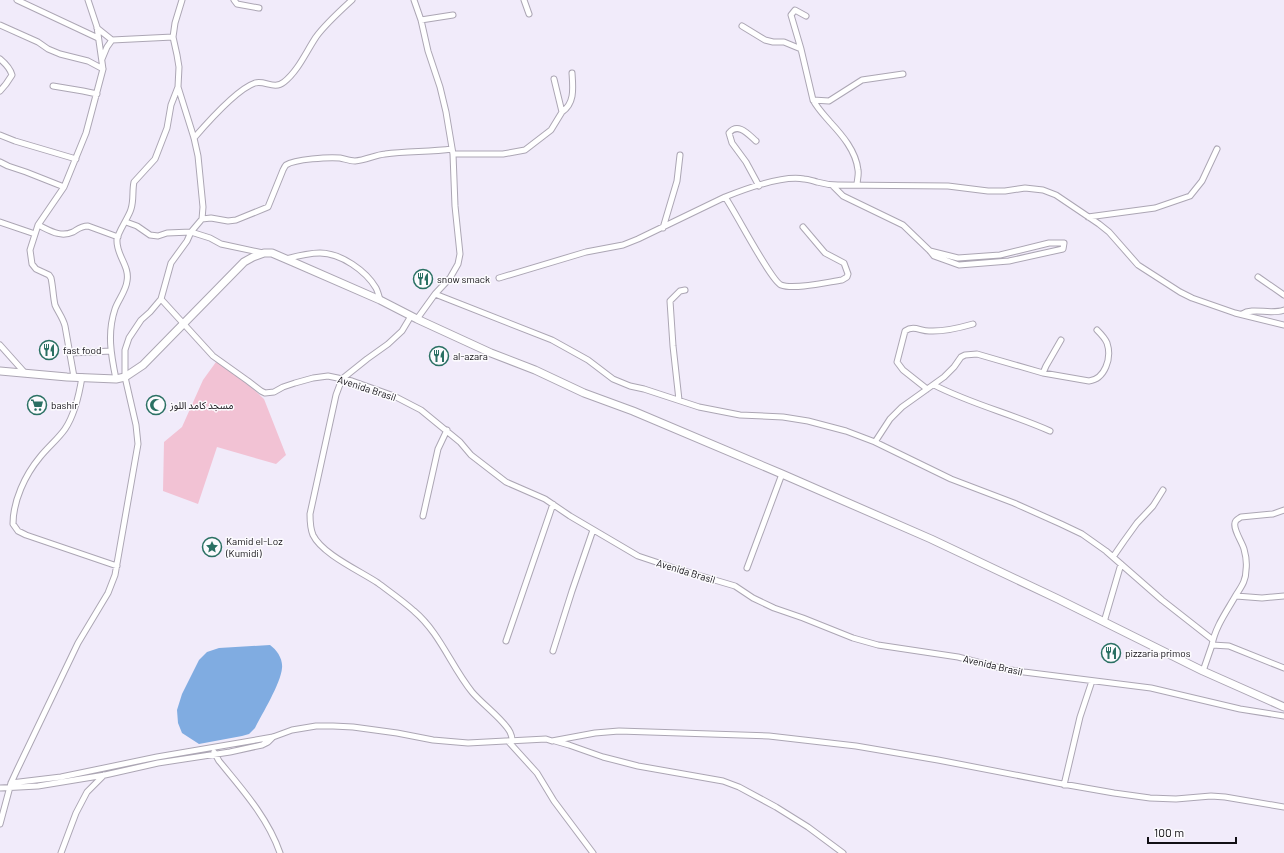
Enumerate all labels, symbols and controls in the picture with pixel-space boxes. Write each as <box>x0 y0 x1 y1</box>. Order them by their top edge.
restaurant icon: snow smack <box>412 268 434 290</box>
place label: snow smack <box>437 273 490 285</box>
restaurant icon: fast food <box>38 339 60 361</box>
place label: fast food <box>63 344 101 356</box>
restaurant icon: al-azara <box>428 345 450 367</box>
place label: al-azara <box>453 350 488 362</box>
street label: Avenida Brasil <box>336 373 398 403</box>
supermarket icon: bashir <box>26 394 48 416</box>
mosque icon: مسجد كامد اللوز <box>145 394 167 416</box>
place label: bashir <box>51 399 78 411</box>
place label: مسجد كامد اللوز <box>169 399 233 412</box>
place label: Kamid el-Loz (Kumidi) <box>225 535 283 559</box>
place icon: Kamid el-Loz (Kumidi) <box>201 536 223 558</box>
street label: Avenida Brasil <box>655 556 717 586</box>
restaurant icon: pizzaria primos <box>1100 642 1122 664</box>
place label: pizzaria primos <box>1125 647 1191 659</box>
street label: Avenida Brasil <box>962 652 1024 678</box>
scale bar <box>1148 819 1236 845</box>
text: 100 m <box>1154 825 1184 839</box>

